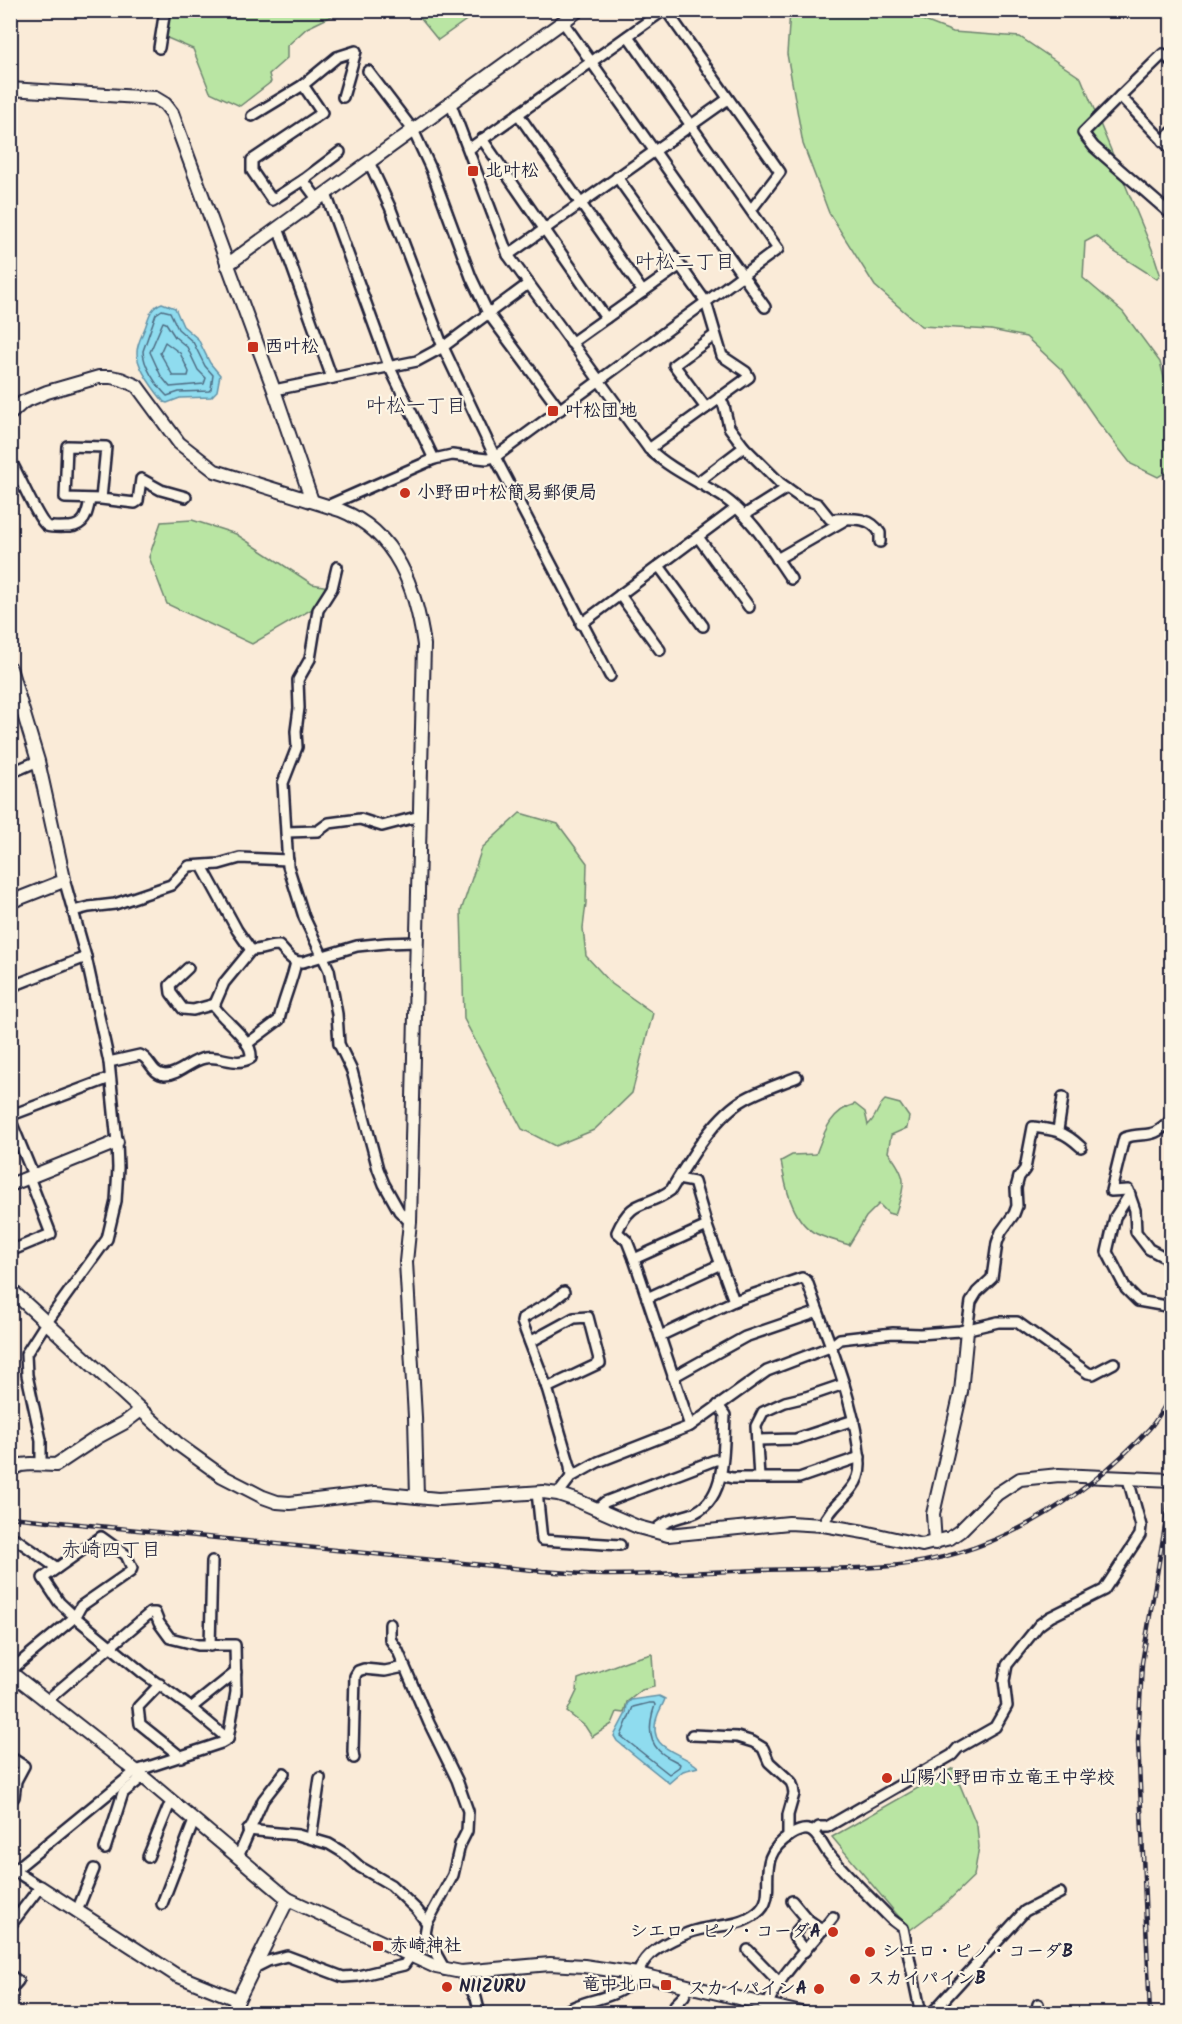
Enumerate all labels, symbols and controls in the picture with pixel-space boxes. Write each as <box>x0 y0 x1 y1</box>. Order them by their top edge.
place label: 北叶松 <box>485 157 539 186</box>
marker: 北叶松 <box>466 164 480 178</box>
district label: 叶松二丁目 <box>635 247 735 279</box>
place label: 西叶松 <box>265 333 319 362</box>
marker: 西叶松 <box>246 340 260 354</box>
district label: 叶松一丁目 <box>366 391 466 423</box>
place label: 叶松団地 <box>565 397 637 426</box>
marker: 叶松団地 <box>546 404 560 418</box>
place label: 小野田叶松簡易郵便局 <box>417 479 597 508</box>
marker: 小野田叶松簡易郵便局 <box>398 486 412 500</box>
district label: 赤崎四丁目 <box>61 1535 161 1567</box>
place label: 山陽小野田市立竜王中学校 <box>899 1764 1115 1793</box>
marker: 山陽小野田市立竜王中学校 <box>880 1771 894 1785</box>
place label: シエロ・ピノ・コーダA <box>630 1918 821 1947</box>
marker: シエロ・ピノ・コーダA <box>826 1925 840 1939</box>
place label: 赤崎神社 <box>390 1932 462 1961</box>
place label: シエロ・ピノ・コーダB <box>882 1938 1073 1967</box>
marker: 赤崎神社 <box>371 1939 385 1953</box>
marker: シエロ・ピノ・コーダB <box>863 1945 877 1959</box>
place label: スカイパインB <box>867 1965 986 1994</box>
place label: 竜中北口 <box>582 1971 654 2000</box>
marker: スカイパインB <box>848 1972 862 1986</box>
place label: NIIZURU <box>459 1973 526 2002</box>
place label: スカイパインA <box>688 1975 807 2004</box>
marker: 竜中北口 <box>659 1978 673 1992</box>
marker: NIIZURU <box>440 1980 454 1994</box>
marker: スカイパインA <box>812 1982 826 1996</box>

